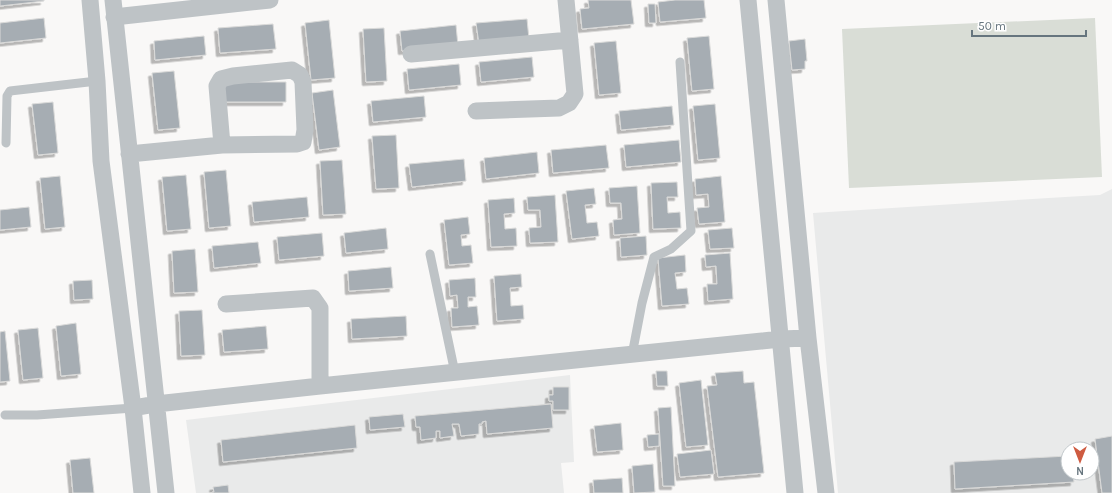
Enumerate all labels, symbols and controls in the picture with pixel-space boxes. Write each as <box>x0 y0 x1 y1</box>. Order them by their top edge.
scale bar <box>972 12 1086 38</box>
text: 50 m <box>978 19 1006 33</box>
north arrow <box>1060 441 1100 481</box>
text: N <box>1076 464 1084 477</box>

